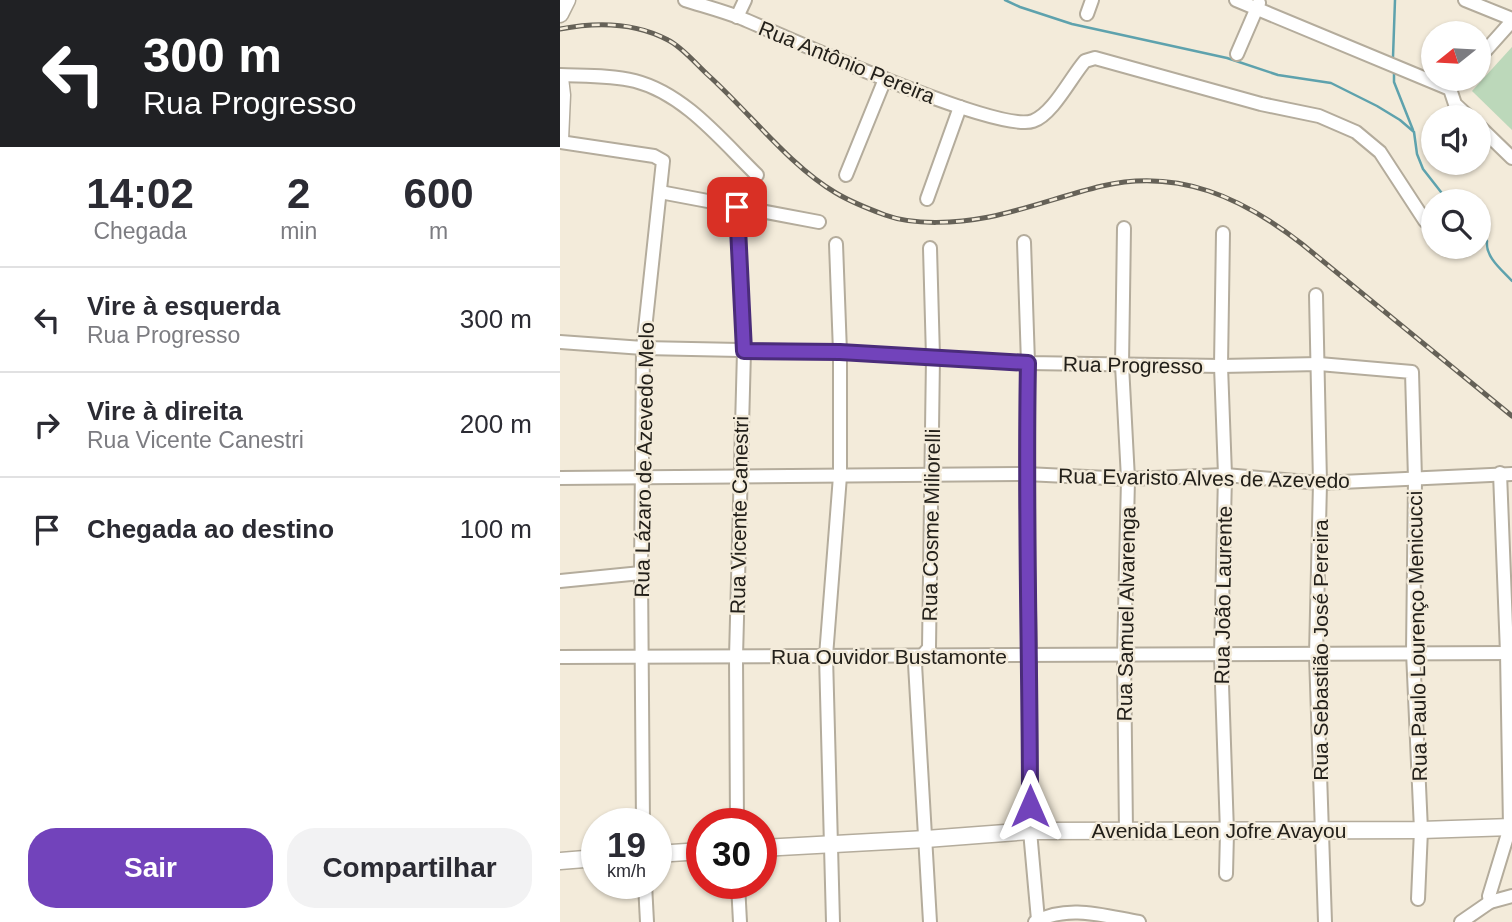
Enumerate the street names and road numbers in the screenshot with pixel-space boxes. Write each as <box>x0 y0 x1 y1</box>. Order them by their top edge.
street label: Rua Antônio Pereira <box>756 16 939 108</box>
street label: Rua Lázaro de Azevedo Melo <box>630 322 658 598</box>
street label: Rua Progresso <box>1063 352 1203 378</box>
street label: Rua Vicente Canestri <box>726 416 752 614</box>
street label: Rua Cosme Miliorelli <box>918 429 944 621</box>
street label: Rua Evaristo Alves de Azevedo <box>1058 464 1350 492</box>
street label: Rua Paulo Lourenço Menicucci <box>1403 490 1431 782</box>
street label: Rua João Laurente <box>1210 505 1236 685</box>
street label: Rua Samuel Alvarenga <box>1113 506 1139 722</box>
street label: Rua Sebastião José Pereira <box>1309 519 1332 781</box>
street label: Rua Ouvidor Bustamonte <box>771 645 1007 668</box>
street label: Avenida Leon Jofre Avayou <box>1092 819 1346 842</box>

